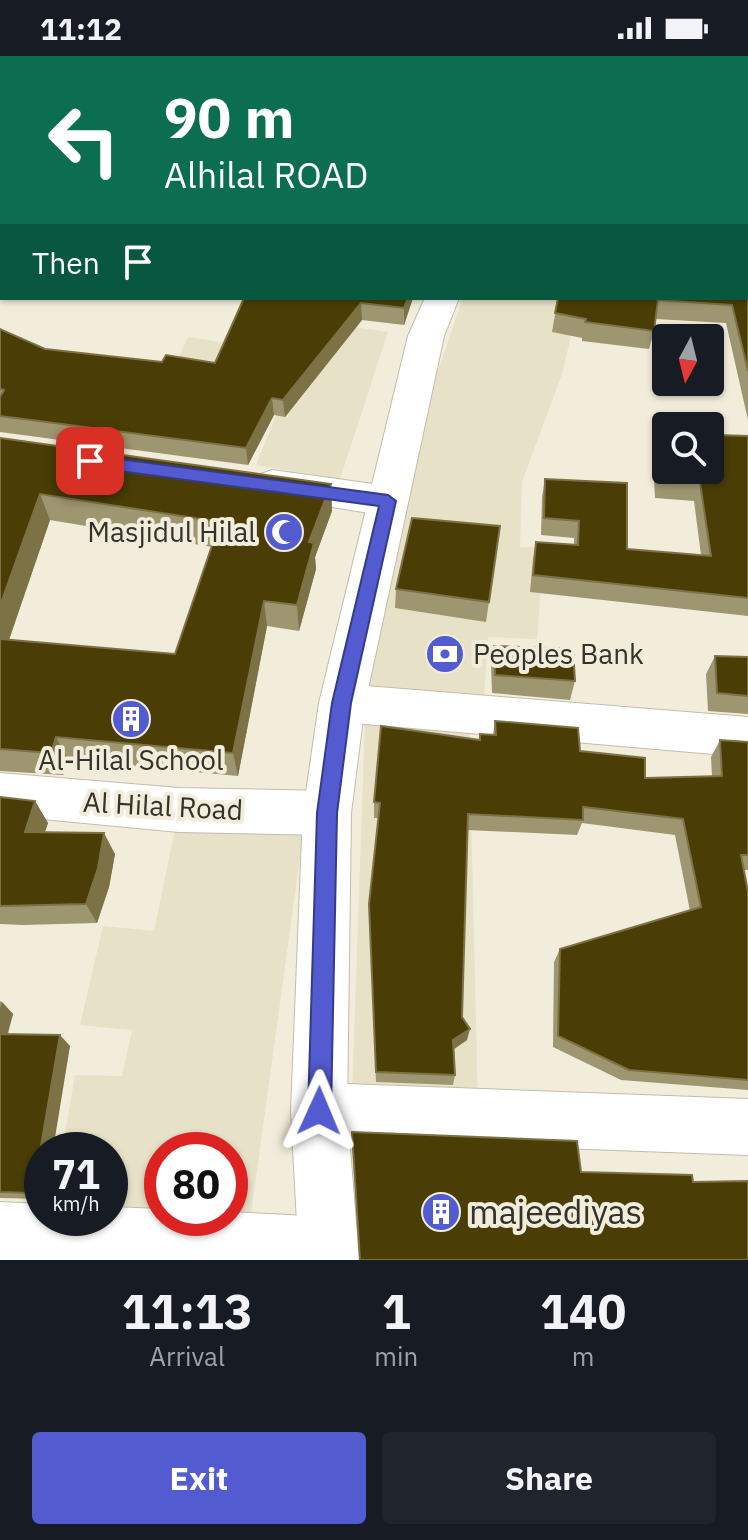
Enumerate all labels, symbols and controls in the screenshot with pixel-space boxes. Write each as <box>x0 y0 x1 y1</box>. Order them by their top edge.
text: 11:12 <box>40 9 122 48</box>
text: 90 m <box>164 81 294 153</box>
icon: left <box>32 88 136 192</box>
text: Alhilal ROAD <box>164 151 368 198</box>
icon: arrive <box>116 240 160 284</box>
text: Then <box>32 243 100 282</box>
north arrow <box>652 324 724 396</box>
map controls <box>652 324 724 484</box>
button: search <box>652 412 724 484</box>
pin <box>56 427 124 495</box>
icon: arrive <box>68 439 112 483</box>
mosque icon: Masjidul Hilal <box>263 511 305 553</box>
place label: Masjidul Hilal <box>87 513 256 550</box>
bank icon: Peoples Bank <box>424 633 466 675</box>
place label: Peoples Bank <box>473 635 644 672</box>
building icon: Al-Hilal School <box>110 698 152 740</box>
place label: Al-Hilal School <box>38 741 224 778</box>
street label: Al Hilal Road <box>82 783 244 828</box>
position arrow <box>277 1069 361 1153</box>
speed limit sign: 80 <box>144 1132 248 1236</box>
text: 71 <box>52 1148 100 1200</box>
place label: majeediyas <box>469 1189 642 1233</box>
text: km/h <box>52 1190 100 1217</box>
building icon: majeediyas <box>420 1191 462 1233</box>
text: 11:13 <box>122 1280 253 1342</box>
text: 1 <box>382 1280 411 1342</box>
text: 140 <box>540 1280 626 1342</box>
text: Arrival <box>149 1339 225 1373</box>
text: min <box>374 1339 418 1373</box>
text: m <box>572 1339 594 1373</box>
button: Exit <box>32 1432 366 1524</box>
button: Share <box>382 1432 716 1524</box>

